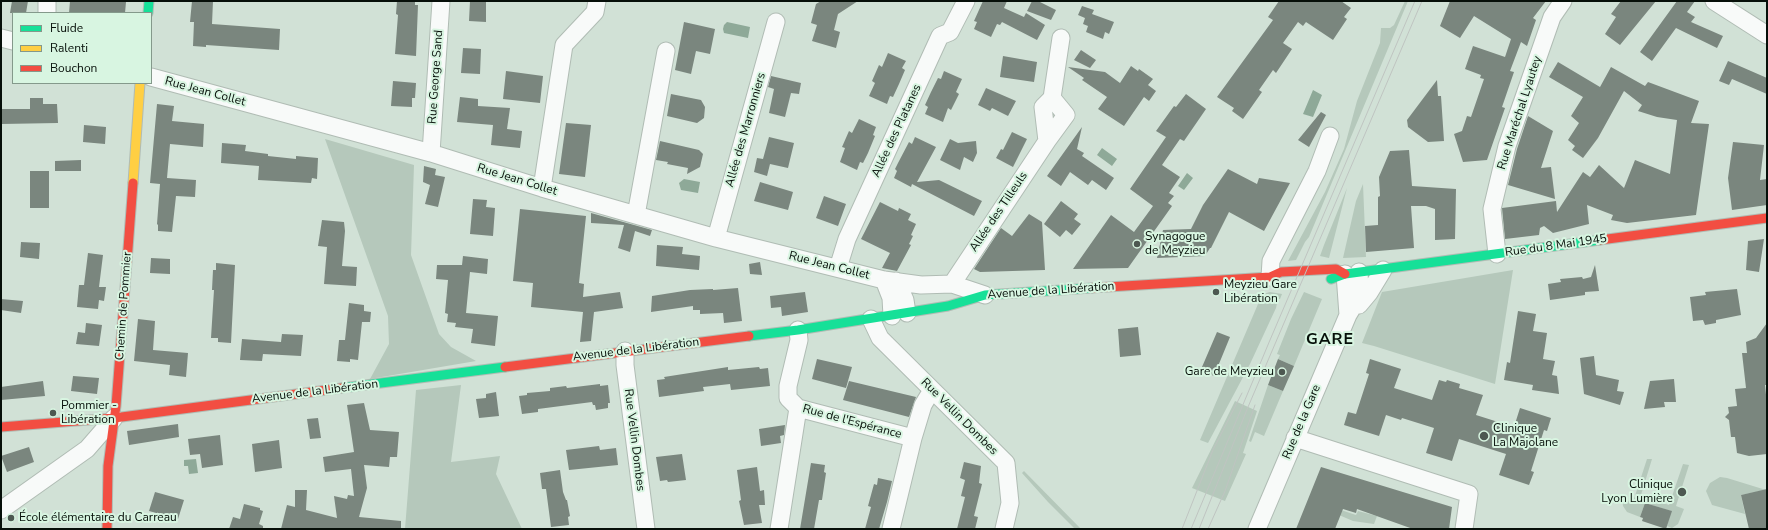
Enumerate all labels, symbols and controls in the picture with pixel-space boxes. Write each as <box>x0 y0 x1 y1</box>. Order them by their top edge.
legend <box>12 12 152 84</box>
text: Fluide <box>50 20 83 36</box>
street label: Rue George Sand <box>426 29 446 125</box>
text: Ralenti <box>50 40 88 56</box>
street label: Rue Maréchal Lyautey <box>1495 54 1545 172</box>
text: Bouchon <box>50 60 97 76</box>
street label: Allée des Marronniers <box>723 71 769 189</box>
street label: Rue Jean Collet <box>163 74 247 110</box>
street label: Allée des Platanes <box>869 82 925 180</box>
street label: Rue Jean Collet <box>475 161 559 199</box>
street label: Allée des Tilleuls <box>967 169 1031 255</box>
place label: Synagogue de Meyzieu <box>1145 230 1206 258</box>
street label: Rue du 8 Mai 1945 <box>1504 232 1608 260</box>
marker: Synagogue de Meyzieu <box>1132 239 1142 249</box>
street label: Rue Jean Collet <box>787 249 871 283</box>
street label: Chemin de Pommier <box>113 251 135 361</box>
place label: Meyzieu Gare Libération <box>1224 278 1297 306</box>
street label: Avenue de la Libération <box>987 279 1115 303</box>
marker: Meyzieu Gare Libération <box>1211 287 1221 297</box>
district label: GARE <box>1306 330 1354 350</box>
street label: Avenue de la Libération <box>572 335 700 365</box>
place label: Gare de Meyzieu <box>1185 365 1274 379</box>
marker: Gare de Meyzieu <box>1277 367 1287 377</box>
street label: Rue Vellin Dombes <box>918 376 1000 458</box>
street label: Avenue de la Libération <box>251 377 379 407</box>
street label: Rue de la Gare <box>1280 383 1324 461</box>
street label: Rue Vellin Dombes <box>621 388 647 492</box>
place label: Pommier - Libération <box>61 399 117 427</box>
street label: Rue de l'Espérance <box>801 402 903 442</box>
marker: Pommier - Libération <box>48 408 58 418</box>
place label: Clinique La Majolane <box>1493 422 1558 450</box>
marker: Clinique La Majolane <box>1478 430 1490 442</box>
place label: Clinique Lyon Lumière <box>1601 478 1673 506</box>
marker: Clinique Lyon Lumière <box>1676 486 1688 498</box>
place label: École élémentaire du Carreau <box>19 511 177 525</box>
marker: École élémentaire du Carreau <box>6 513 16 523</box>

